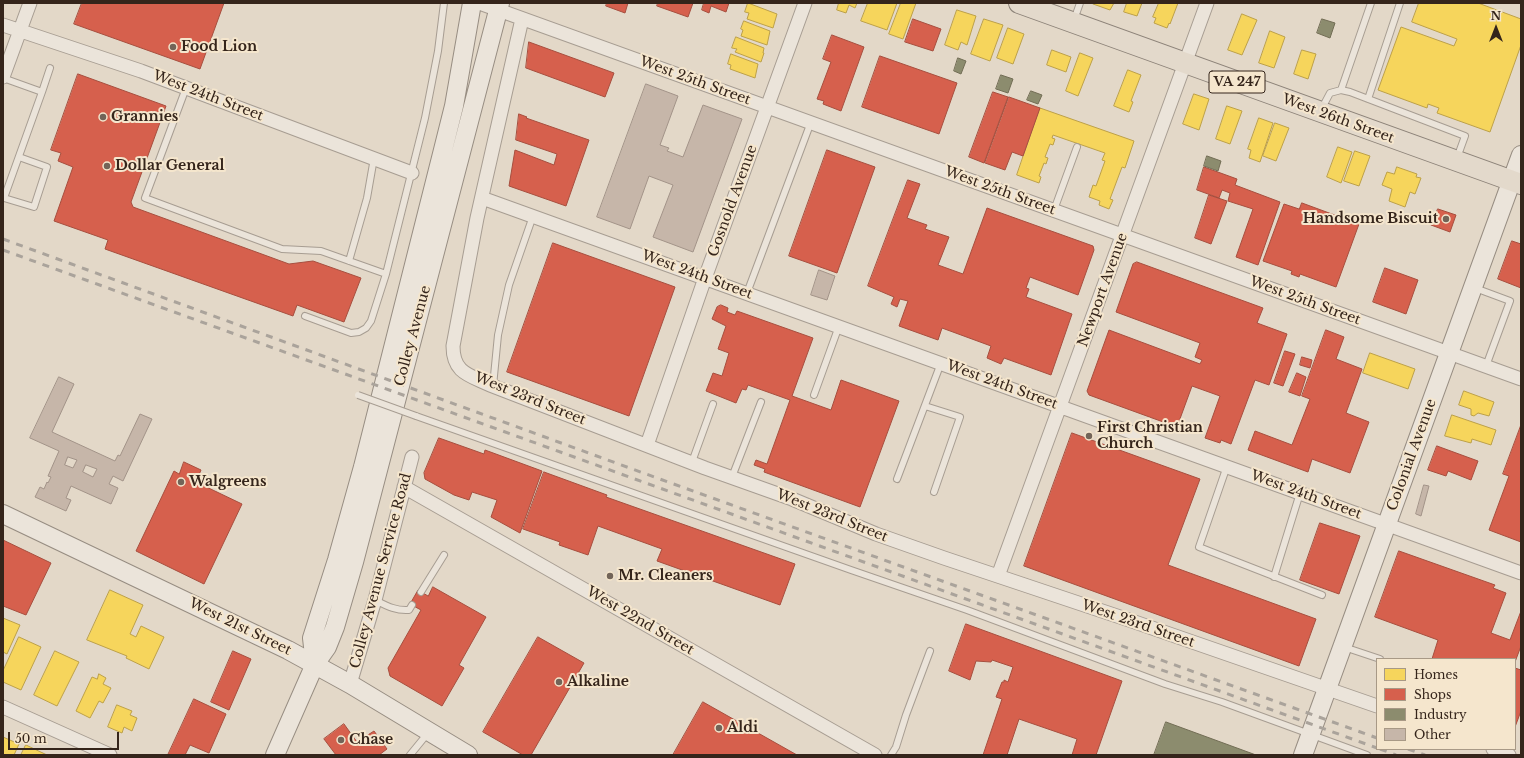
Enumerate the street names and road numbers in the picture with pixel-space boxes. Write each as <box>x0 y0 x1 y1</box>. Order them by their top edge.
street label: West 25th Street <box>637 53 753 109</box>
street label: West 24th Street <box>150 67 266 125</box>
road number: VA 247 <box>1209 71 1265 93</box>
street label: West 26th Street <box>1280 91 1396 147</box>
street label: Gosnold Avenue <box>705 143 761 259</box>
street label: West 25th Street <box>942 163 1058 219</box>
street label: Newport Avenue <box>1075 231 1131 349</box>
street label: West 24th Street <box>639 247 755 303</box>
street label: West 25th Street <box>1247 273 1363 329</box>
street label: Colley Avenue <box>391 284 435 388</box>
street label: West 24th Street <box>944 357 1060 413</box>
street label: West 23rd Street <box>472 369 588 429</box>
street label: Colonial Avenue <box>1384 397 1440 513</box>
street label: West 24th Street <box>1248 467 1364 523</box>
street label: Colley Avenue Service Road <box>347 472 415 670</box>
street label: West 23rd Street <box>774 486 890 546</box>
street label: West 22nd Street <box>583 583 697 659</box>
street label: West 21st Street <box>186 595 294 659</box>
street label: West 23rd Street <box>1079 597 1197 651</box>

